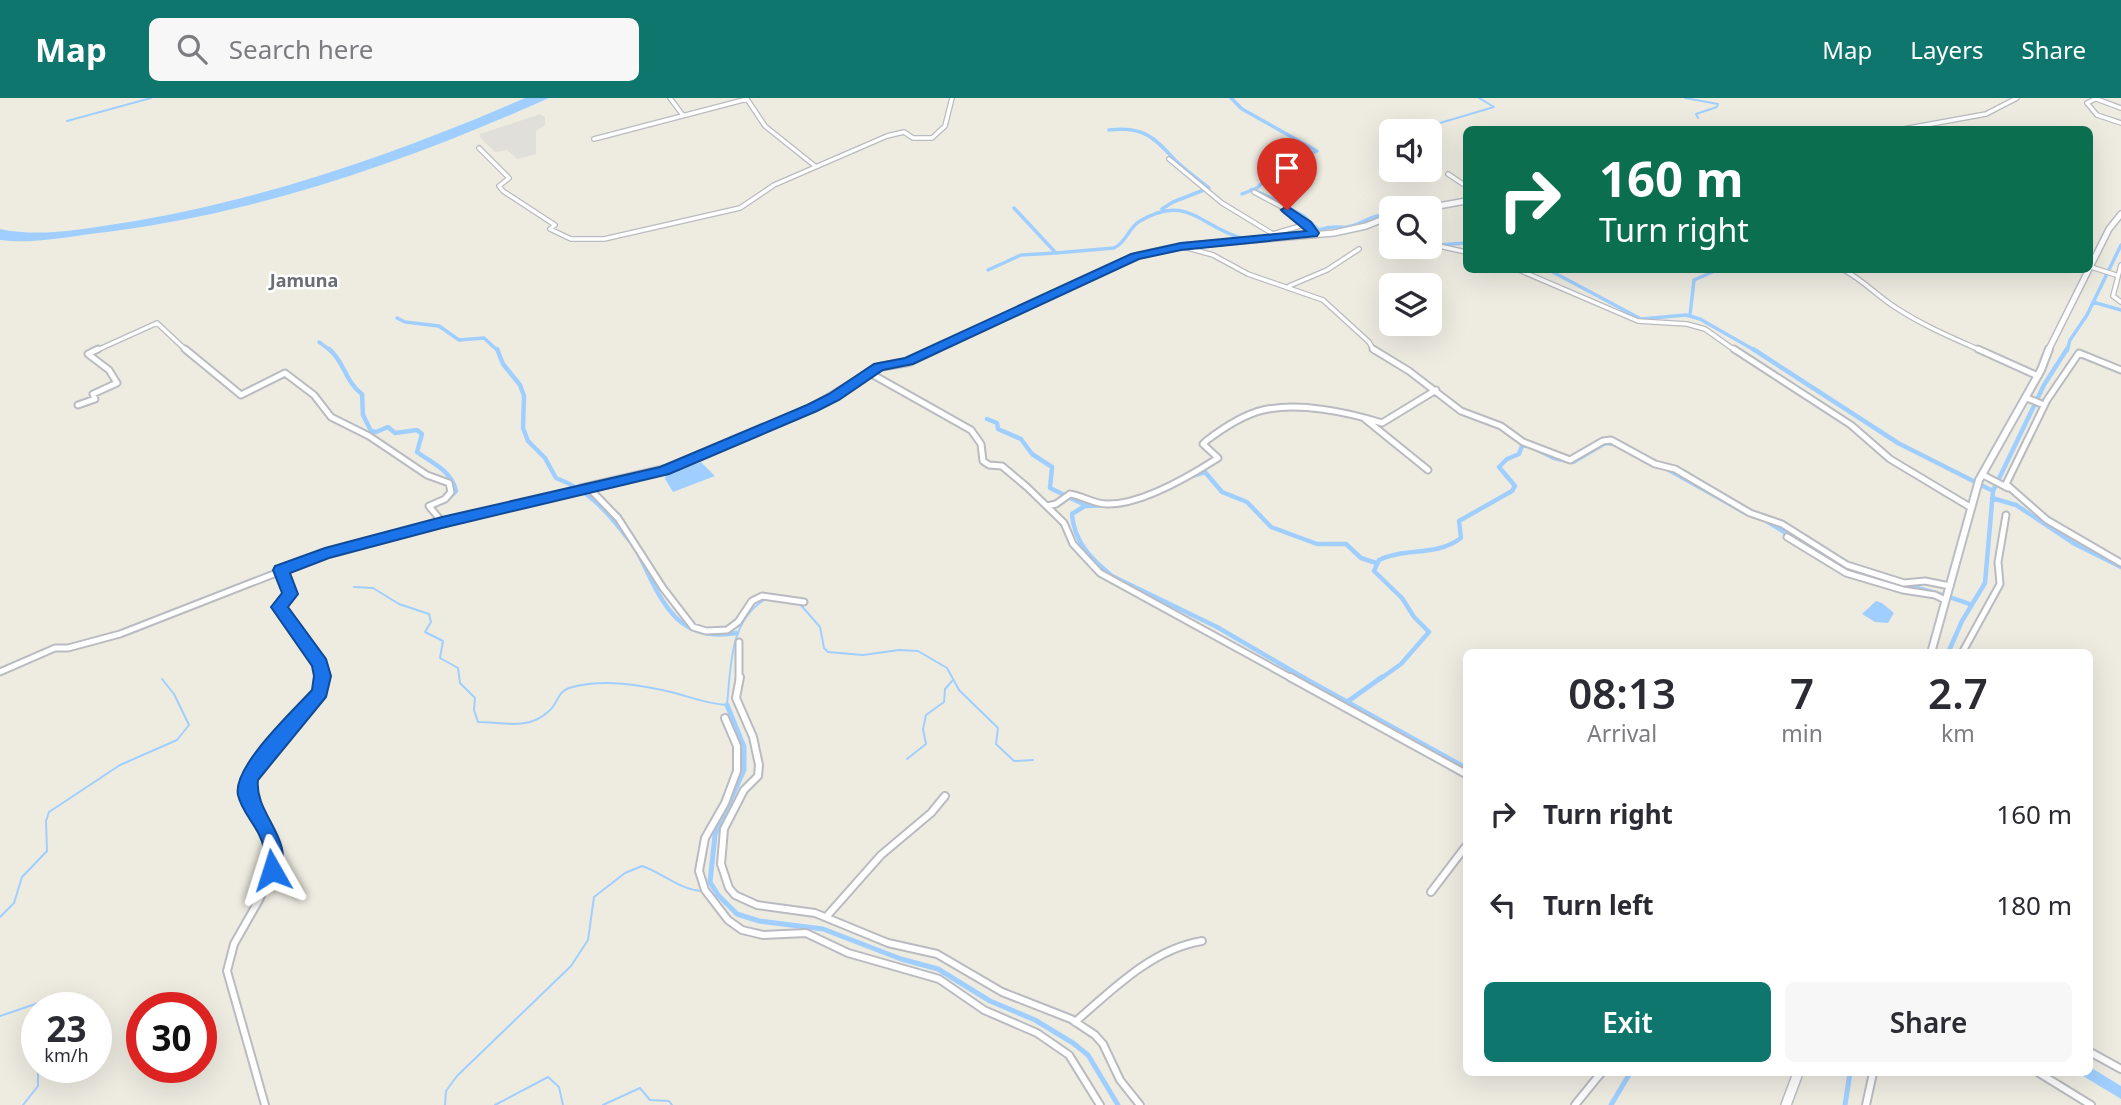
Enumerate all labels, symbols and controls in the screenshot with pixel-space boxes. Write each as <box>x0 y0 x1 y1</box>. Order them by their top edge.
search box <box>149 18 639 81</box>
text: Map <box>35 27 107 72</box>
icon: search <box>173 30 211 68</box>
text: Search here <box>229 31 373 67</box>
text: Map <box>1822 33 1872 66</box>
text: Layers <box>1910 33 1984 66</box>
text: Share <box>2022 33 2086 66</box>
map controls <box>1379 119 1442 336</box>
button: sound <box>1379 119 1442 182</box>
pin <box>1257 138 1317 210</box>
text: 160 m <box>1599 145 1744 211</box>
icon: arrive <box>1268 149 1306 187</box>
icon: right <box>1484 154 1575 245</box>
button: search <box>1379 196 1442 259</box>
text: Turn right <box>1599 208 1749 251</box>
district label: Jamuna <box>268 268 338 292</box>
button: layers <box>1379 273 1442 336</box>
text: 08:13 <box>1568 664 1676 721</box>
text: 7 <box>1790 664 1814 721</box>
text: 2.7 <box>1928 664 1988 721</box>
text: Arrival <box>1587 717 1657 749</box>
text: min <box>1781 717 1823 749</box>
text: km <box>1941 717 1975 749</box>
icon: right <box>1484 795 1522 833</box>
text: Turn right <box>1543 796 1673 832</box>
text: 160 m <box>1996 796 2072 832</box>
position arrow <box>235 833 309 907</box>
icon: left <box>1484 886 1522 924</box>
text: Turn left <box>1543 887 1654 923</box>
text: 180 m <box>1996 887 2072 923</box>
button: Exit <box>1484 982 1771 1062</box>
button: Share <box>1785 982 2072 1062</box>
speed limit sign: 30 <box>126 992 217 1083</box>
text: 23 <box>46 1005 87 1052</box>
text: km/h <box>44 1043 89 1067</box>

